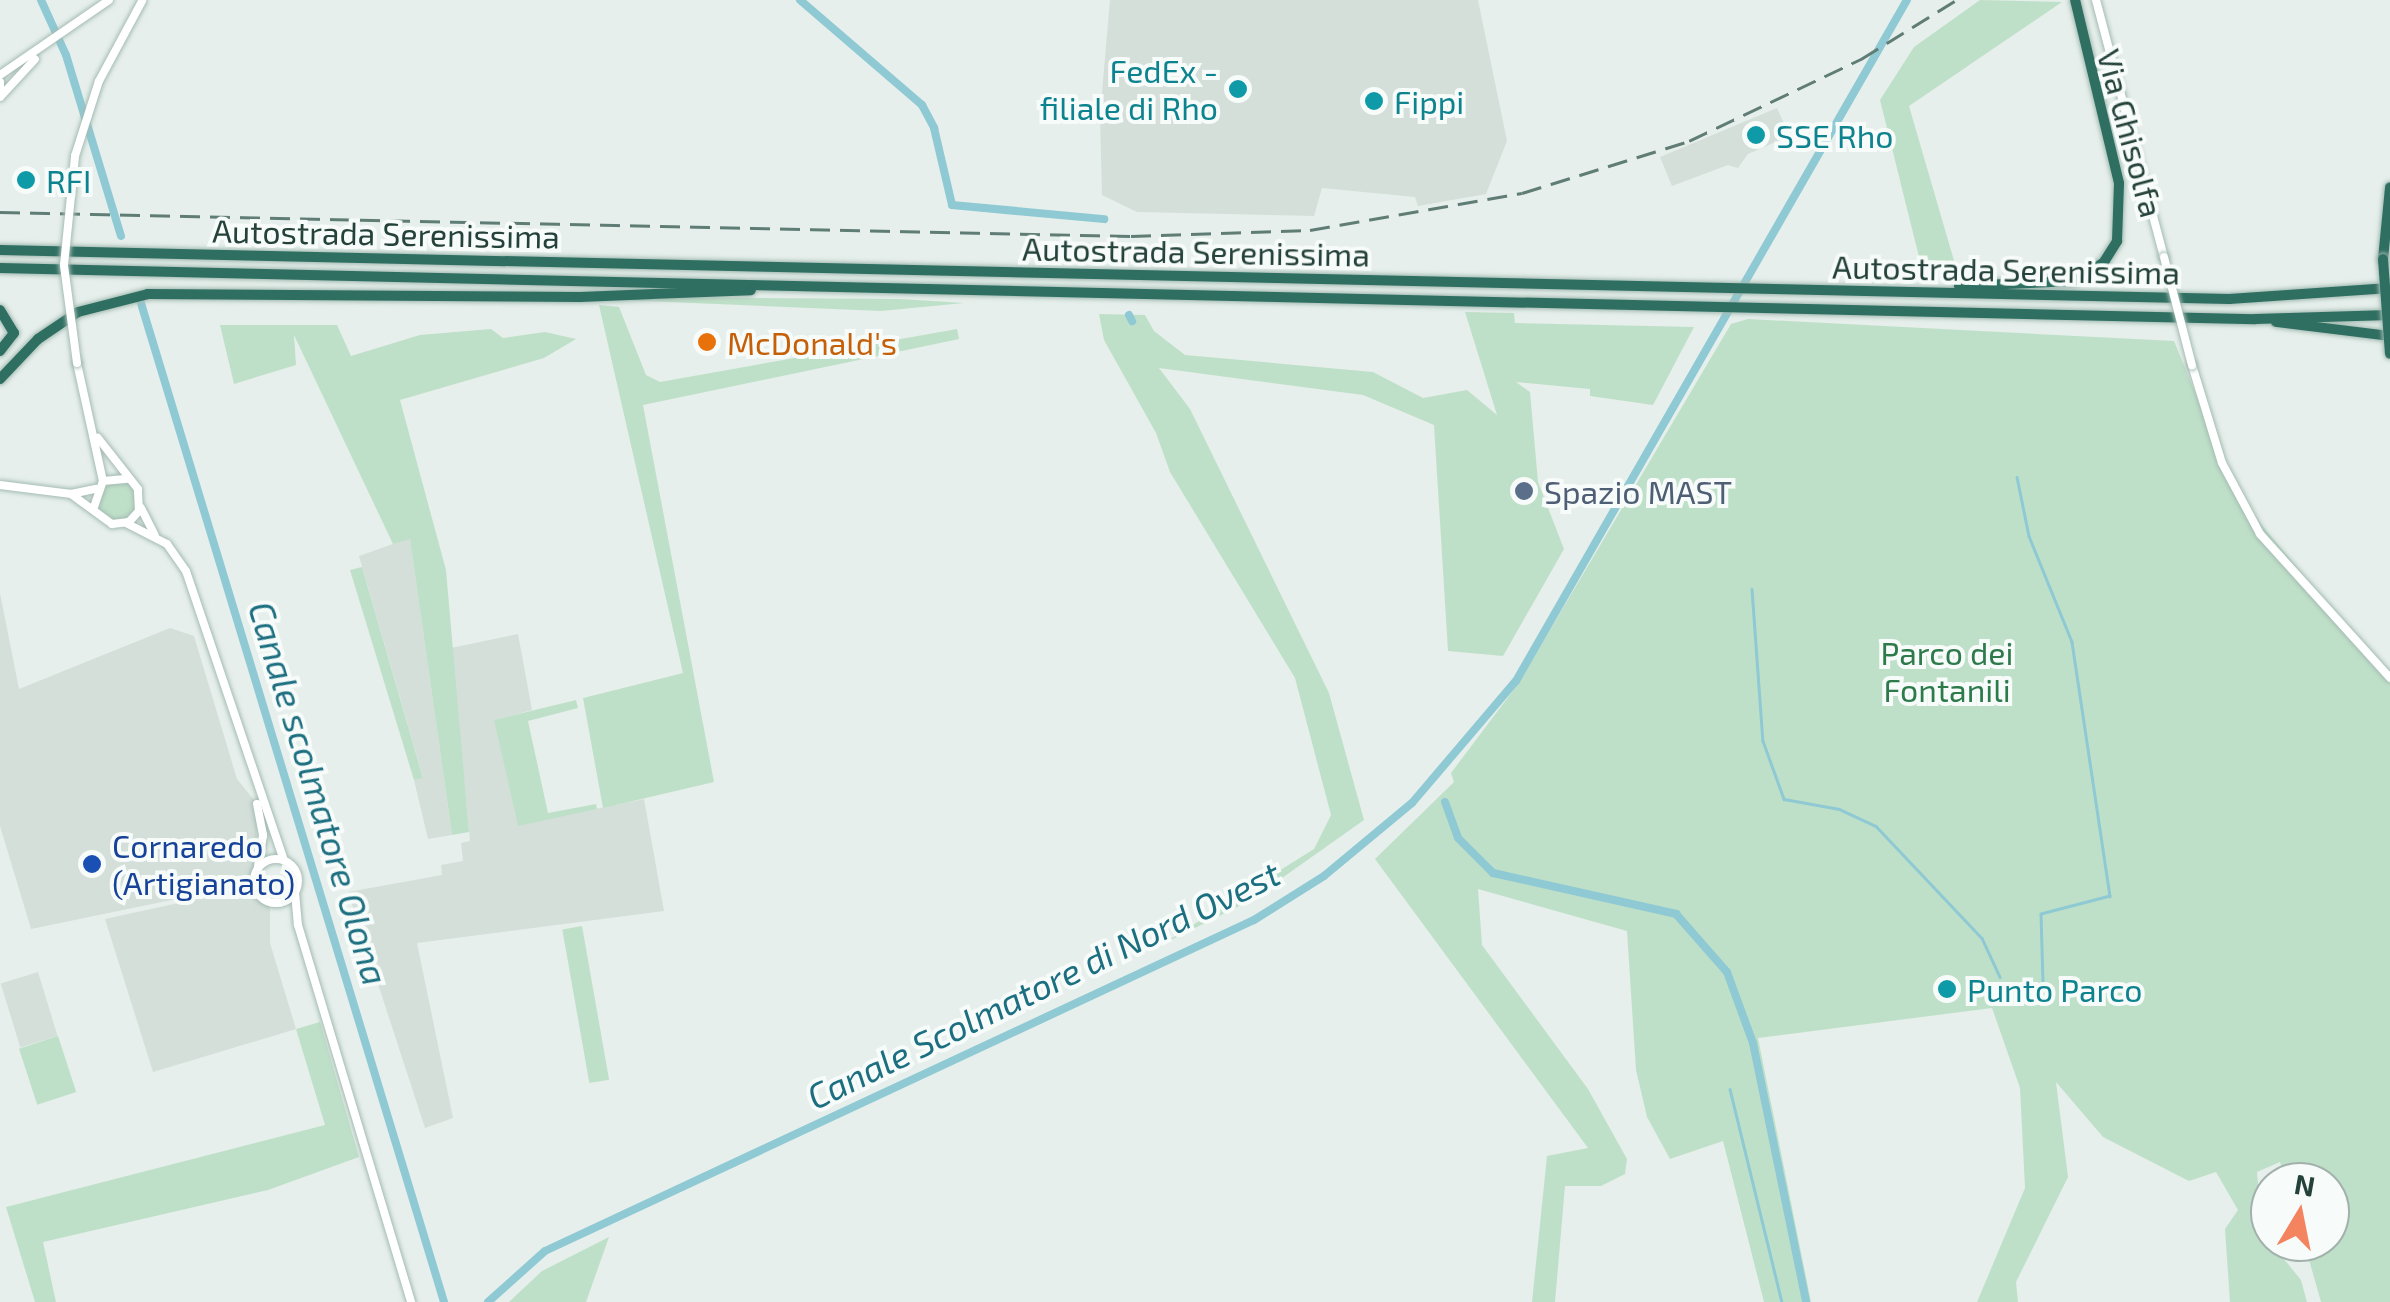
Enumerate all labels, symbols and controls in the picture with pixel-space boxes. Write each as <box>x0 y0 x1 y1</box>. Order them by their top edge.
street label: Via Ghisolfa <box>2090 45 2172 221</box>
place label: FedEx - filiale di Rho <box>1040 52 1218 127</box>
marker: FedEx - filiale di Rho <box>1227 78 1249 100</box>
place label: Fippi <box>1394 82 1464 120</box>
marker: Fippi <box>1363 90 1385 112</box>
place label: SSE Rho <box>1776 116 1894 154</box>
marker: SSE Rho <box>1745 124 1767 146</box>
place label: RFI <box>46 161 91 199</box>
marker: RFI <box>15 169 37 191</box>
street label: Autostrada Serenissima <box>212 211 560 255</box>
street label: Autostrada Serenissima <box>1022 229 1370 273</box>
street label: Autostrada Serenissima <box>1832 247 2180 291</box>
place label: McDonald's <box>727 323 897 361</box>
marker: McDonald's <box>696 331 718 353</box>
place label: Spazio MAST <box>1544 472 1732 510</box>
marker: Spazio MAST <box>1513 480 1535 502</box>
water label: Canale scolmatore Olona <box>241 596 397 990</box>
park label: Parco dei Fontanili <box>1881 634 2013 709</box>
place label: Cornaredo (Artigianato) <box>112 827 295 902</box>
water label: Canale Scolmatore di Nord Ovest <box>800 851 1286 1117</box>
marker: Cornaredo (Artigianato) <box>81 853 103 875</box>
place label: Punto Parco <box>1967 970 2143 1008</box>
marker: Punto Parco <box>1936 978 1958 1000</box>
north arrow <box>2250 1162 2350 1262</box>
text: N <box>2292 1166 2318 1203</box>

